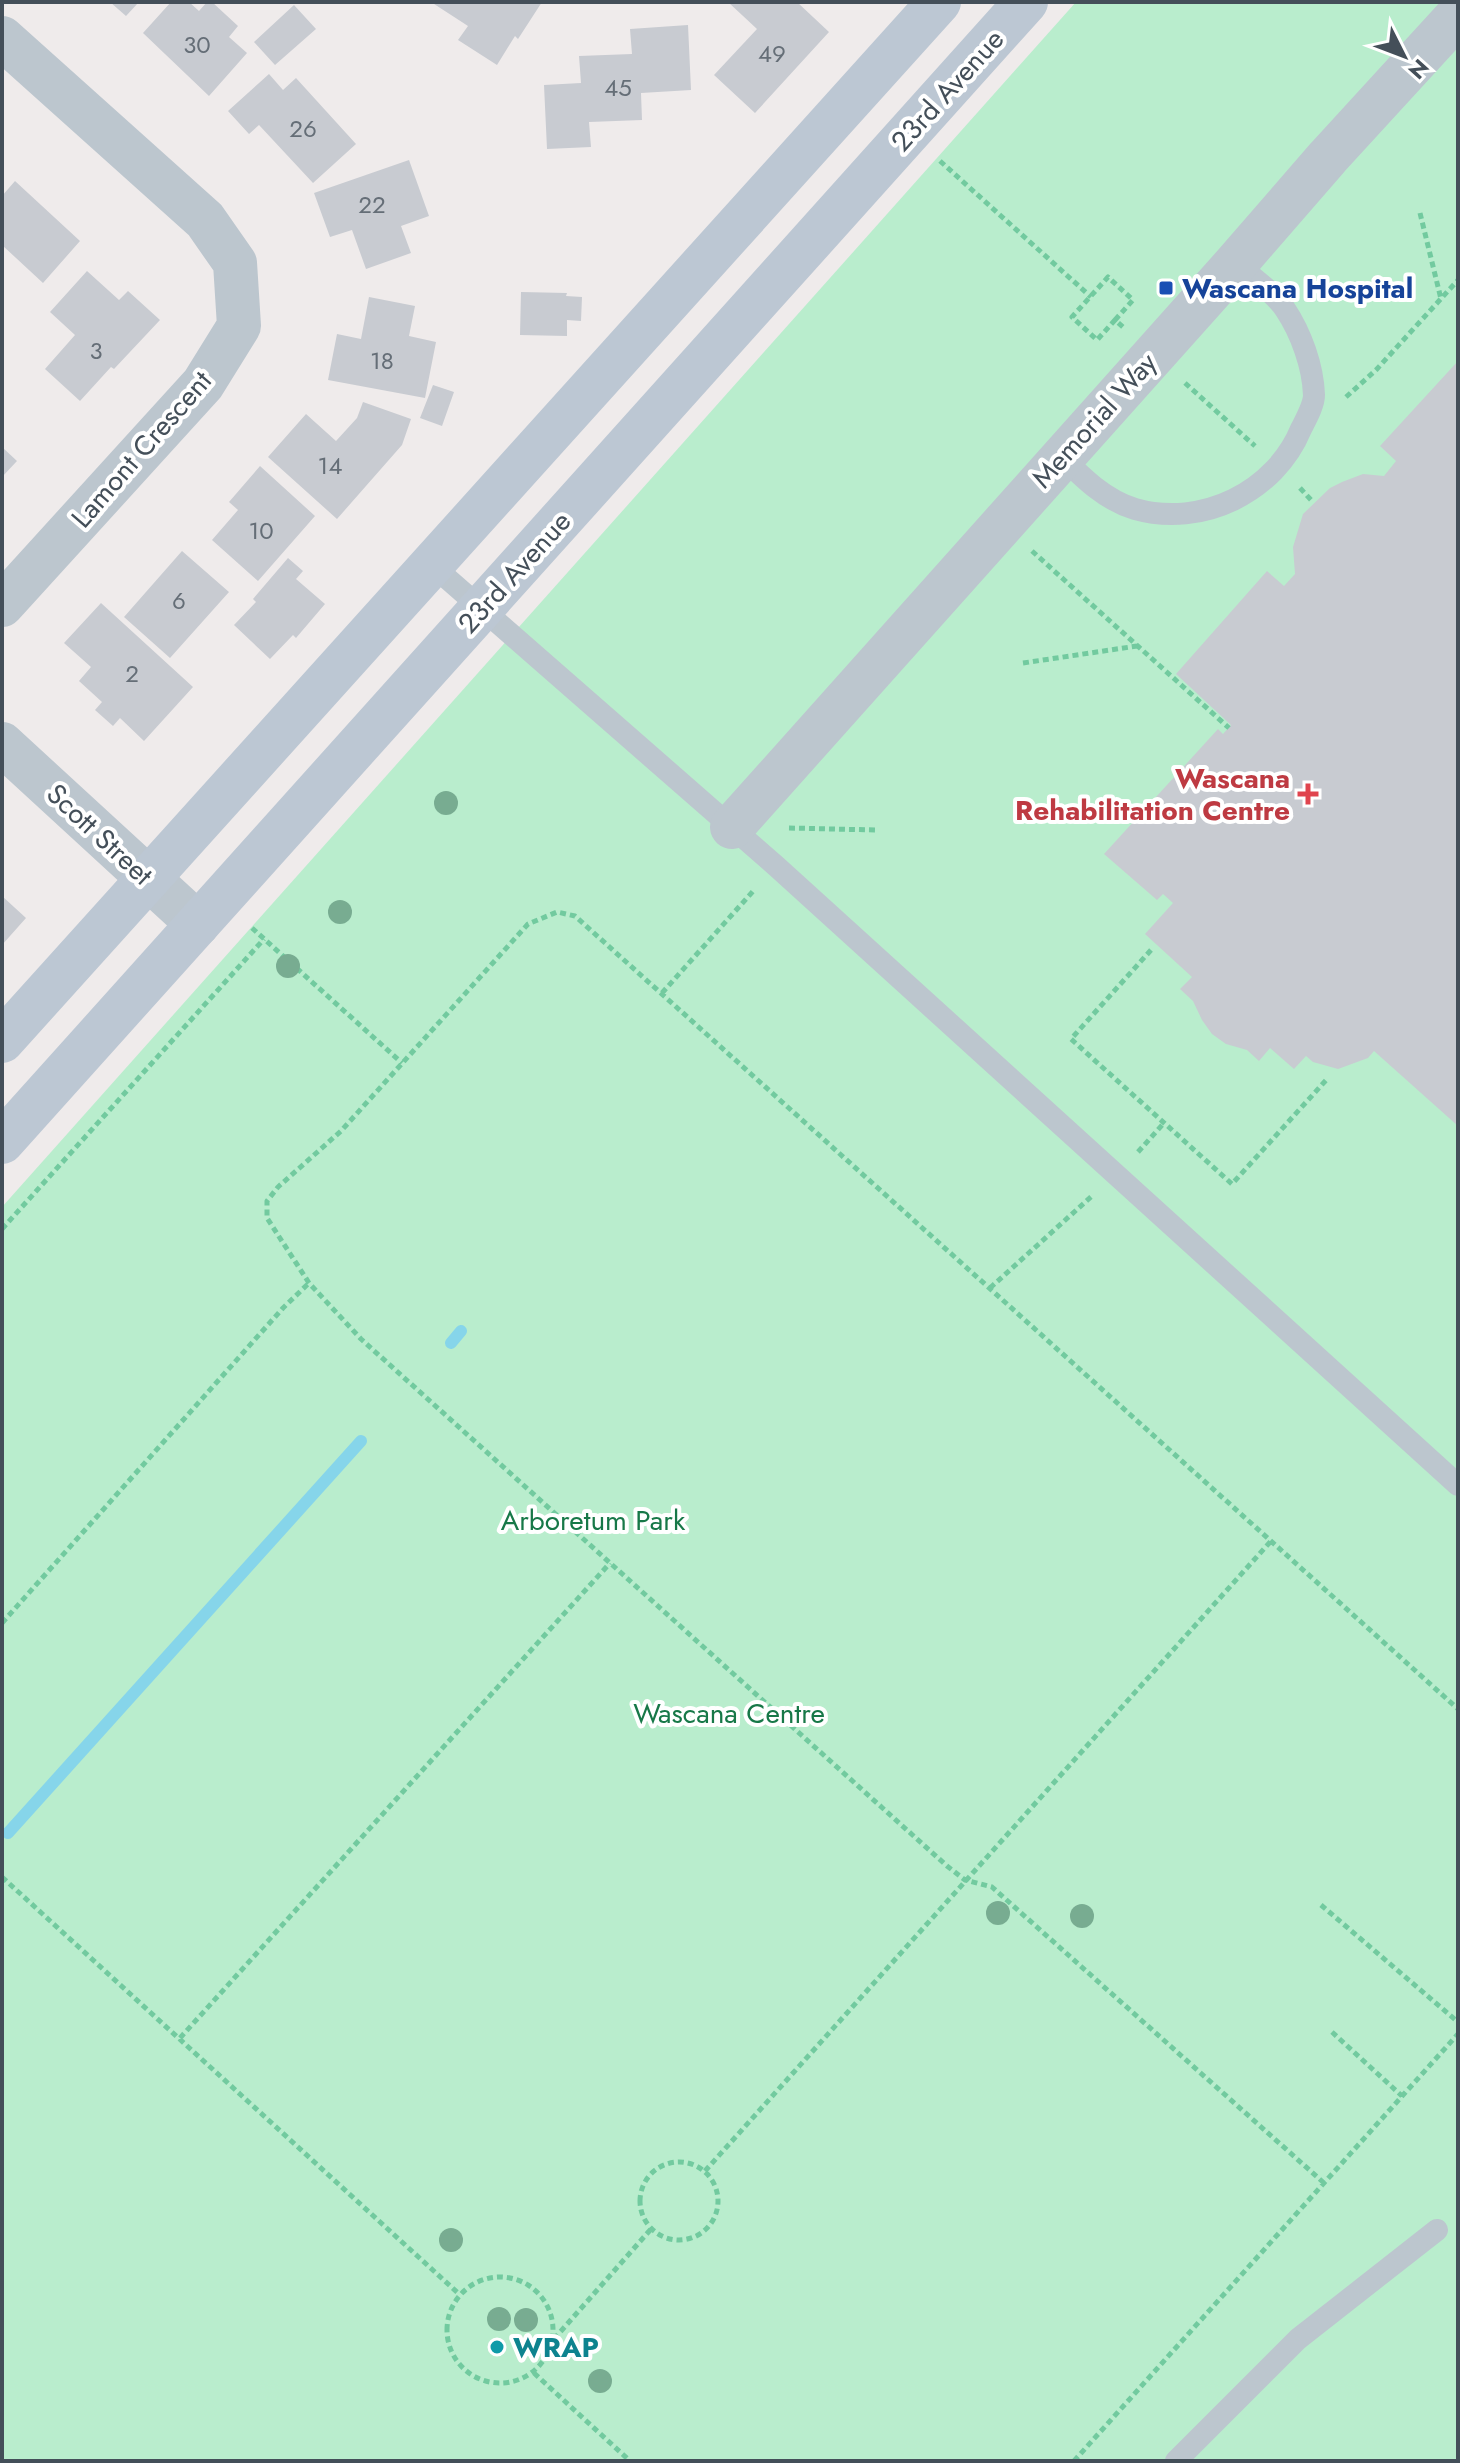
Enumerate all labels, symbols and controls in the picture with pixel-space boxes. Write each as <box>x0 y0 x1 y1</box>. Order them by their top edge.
north arrow <box>1364 16 1444 96</box>
street label: 23rd Avenue <box>881 20 1014 161</box>
house number: 30 <box>183 27 211 62</box>
house number: 49 <box>758 36 786 71</box>
text: N <box>1401 52 1437 87</box>
house number: 45 <box>604 70 632 105</box>
house number: 26 <box>289 111 317 146</box>
house number: 22 <box>358 187 386 222</box>
place label: Wascana Hospital <box>1182 268 1413 309</box>
marker: Wascana Hospital <box>1157 279 1175 297</box>
house number: 3 <box>89 333 103 368</box>
house number: 18 <box>370 343 394 378</box>
street label: Memorial Way <box>1022 343 1167 497</box>
street label: Lamont Crescent <box>62 362 221 537</box>
house number: 14 <box>318 448 342 483</box>
street label: 23rd Avenue <box>448 502 581 643</box>
house number: 10 <box>248 513 274 548</box>
house number: 6 <box>172 583 186 618</box>
house number: 2 <box>125 656 139 691</box>
place label: Wascana Rehabilitation Centre <box>1015 758 1290 831</box>
street label: Scott Street <box>37 774 162 895</box>
marker: Wascana Rehabilitation Centre <box>1297 783 1319 805</box>
park label: Arboretum Park <box>501 1500 686 1541</box>
park label: Wascana Centre <box>633 1693 825 1734</box>
place label: WRAP <box>513 2327 599 2368</box>
marker: WRAP <box>488 2338 506 2356</box>

